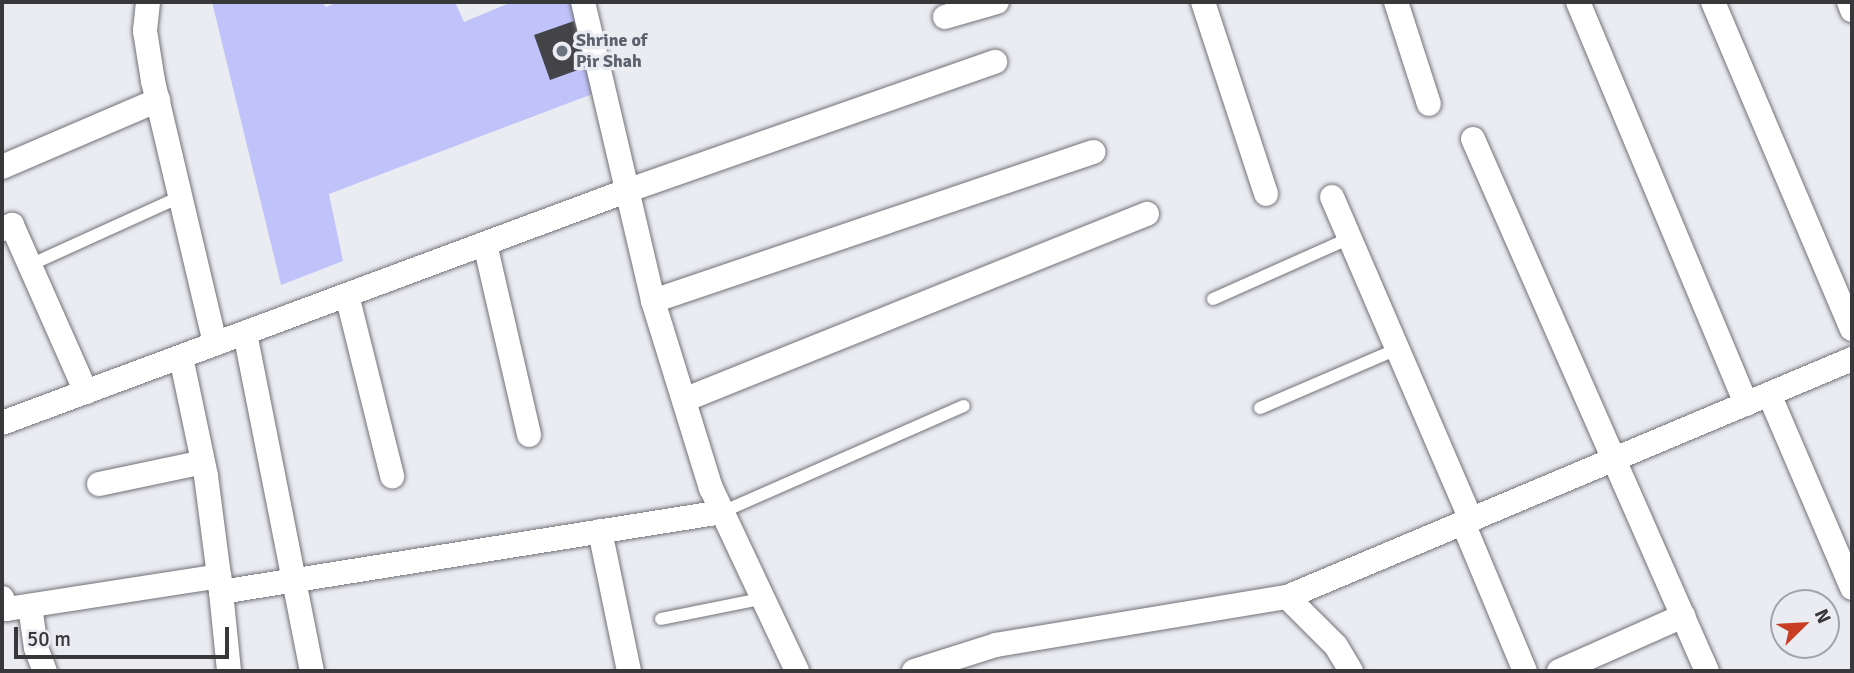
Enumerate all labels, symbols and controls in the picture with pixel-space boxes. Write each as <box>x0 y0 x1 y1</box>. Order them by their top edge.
place label: Shrine of Pir Shah <box>576 30 647 72</box>
marker: Shrine of Pir Shah <box>554 43 570 59</box>
north arrow <box>1770 589 1840 659</box>
text: N <box>1809 605 1836 627</box>
scale bar <box>18 614 233 658</box>
text: 50 m <box>27 626 71 652</box>

